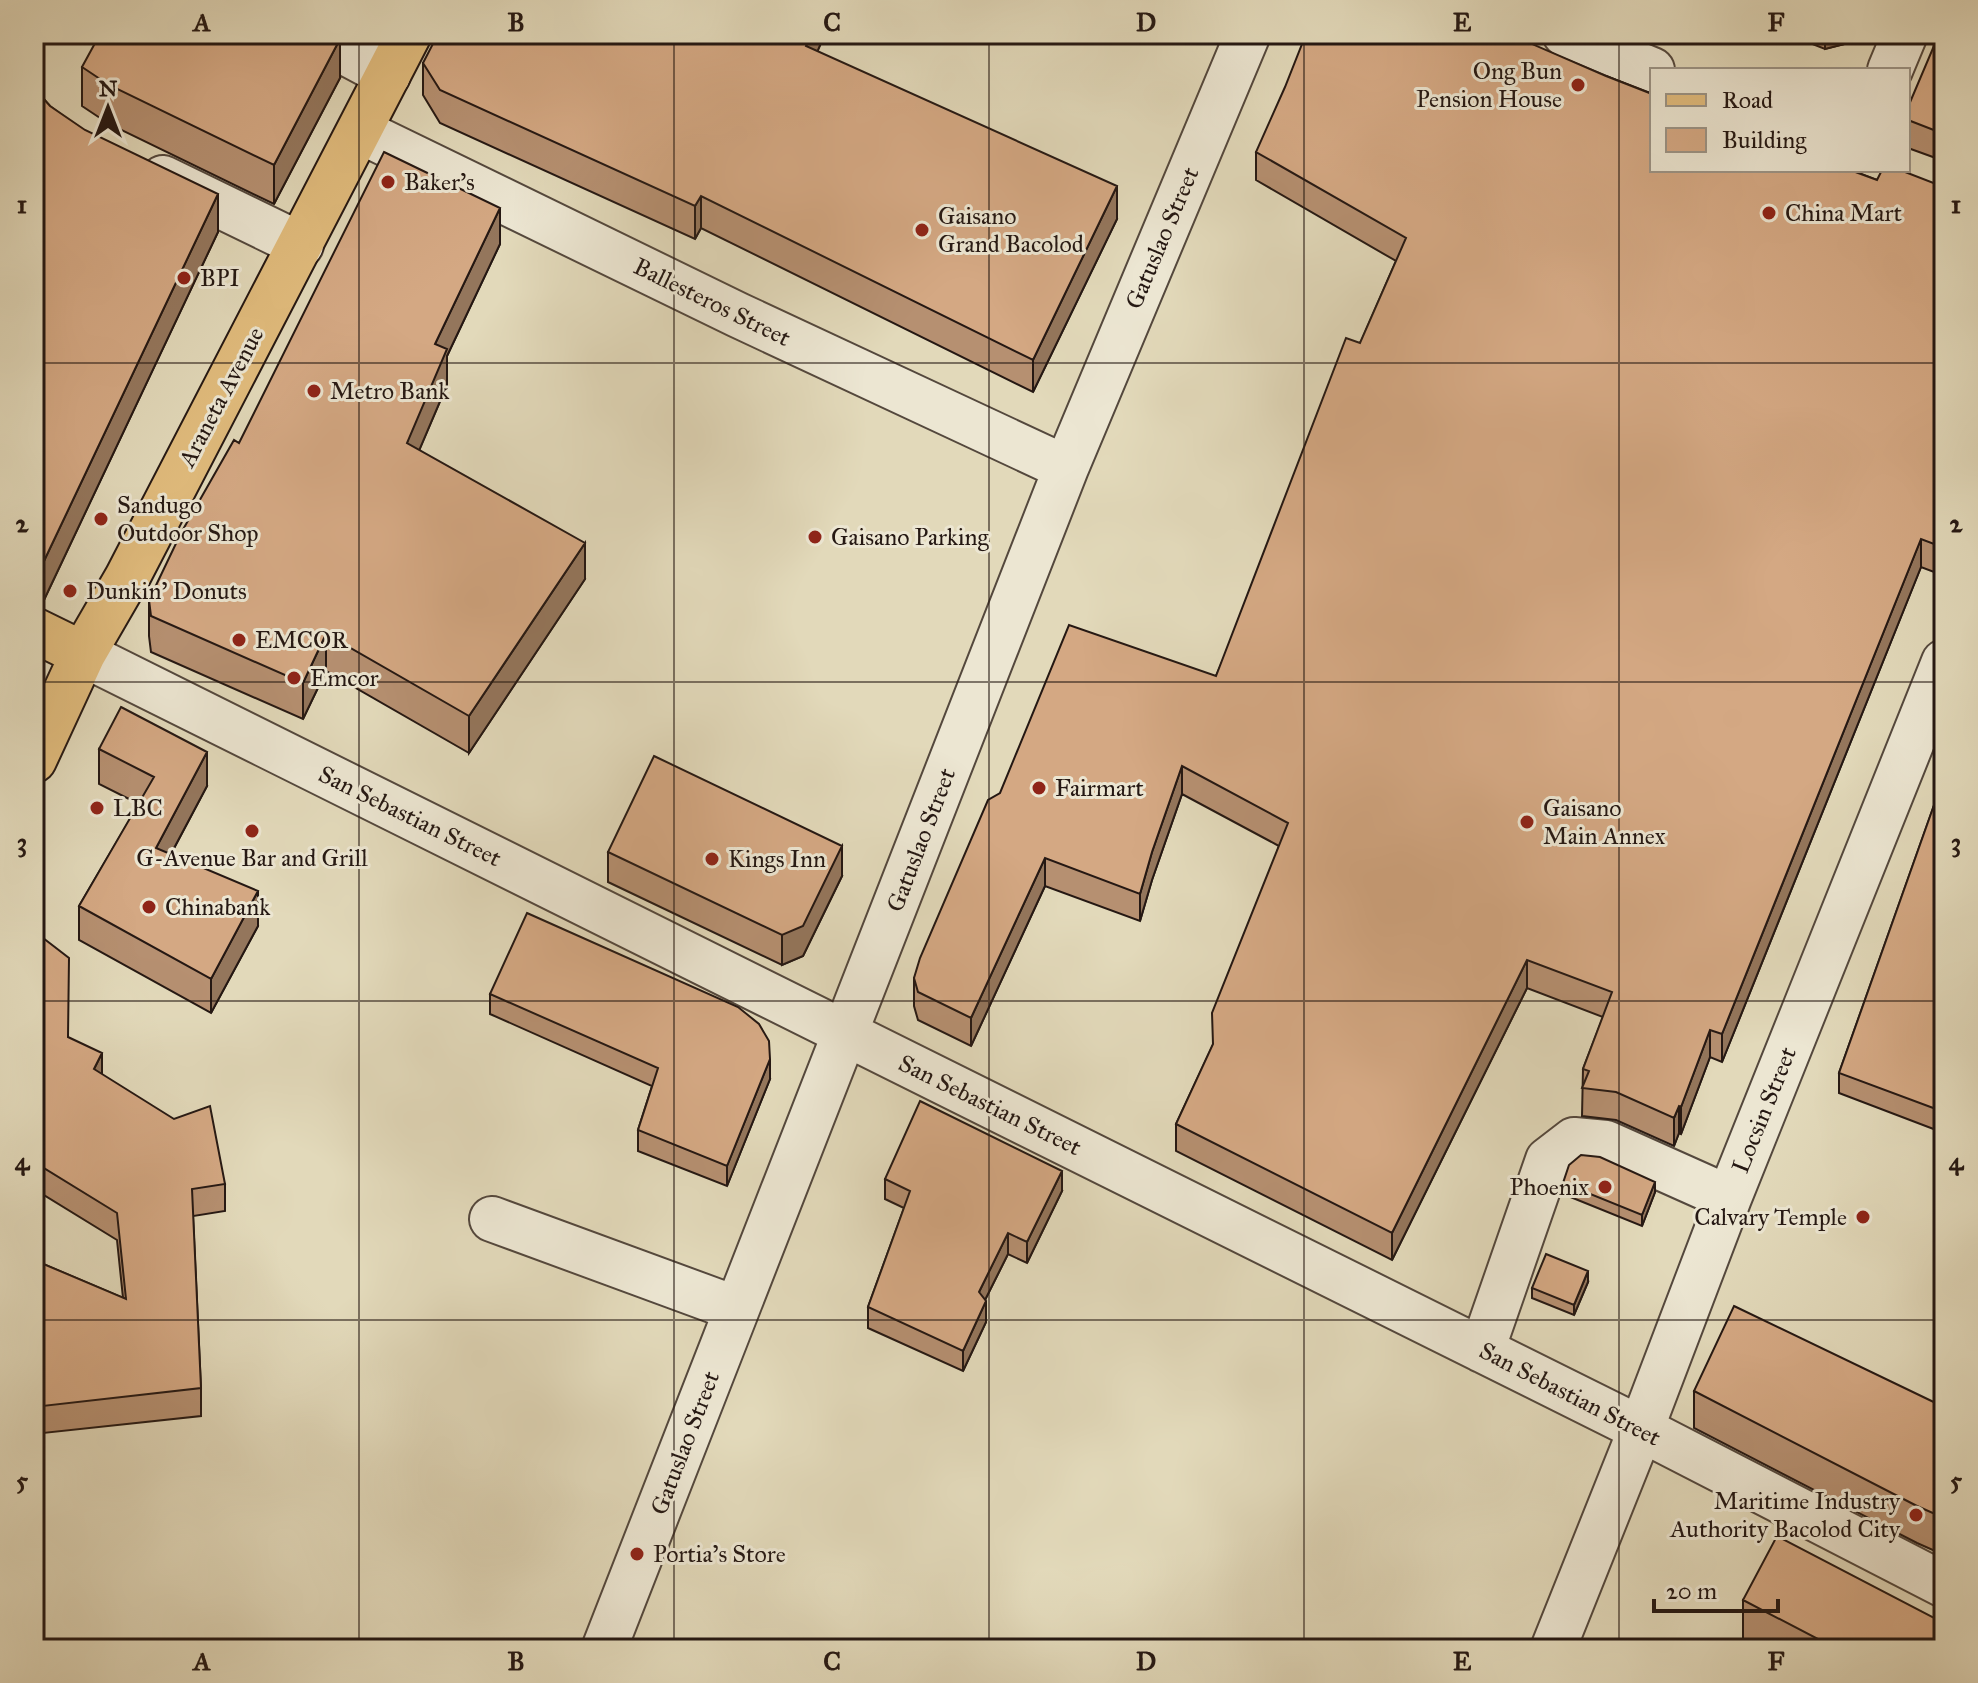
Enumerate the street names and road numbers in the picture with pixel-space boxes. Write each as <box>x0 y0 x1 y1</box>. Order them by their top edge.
street label: Gatuslao Street <box>1119 162 1206 314</box>
street label: Ballesteros Street <box>629 251 796 353</box>
street label: Araneta Avenue <box>171 322 270 473</box>
street label: San Sebastian Street <box>314 759 507 873</box>
street label: Gatuslao Street <box>880 763 962 916</box>
street label: Locsin Street <box>1725 1042 1803 1177</box>
street label: San Sebastian Street <box>894 1048 1087 1162</box>
street label: San Sebastian Street <box>1474 1335 1666 1453</box>
street label: Gatuslao Street <box>644 1366 726 1519</box>

